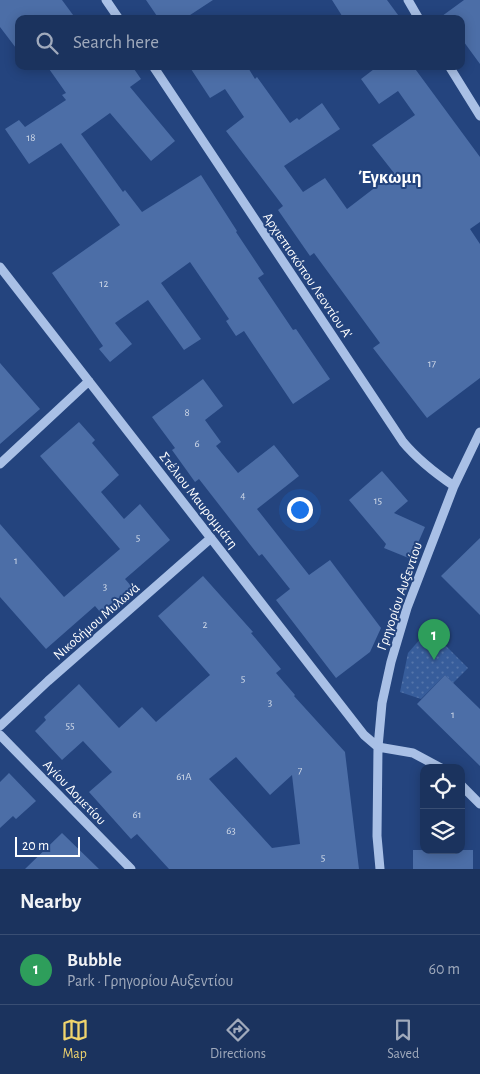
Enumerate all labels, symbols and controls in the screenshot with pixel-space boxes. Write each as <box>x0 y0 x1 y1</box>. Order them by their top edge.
search box <box>15 15 465 70</box>
icon: search <box>33 29 61 57</box>
text: Search here <box>73 33 159 52</box>
house number: 18 <box>27 132 36 143</box>
district label: Έγκωμη <box>358 168 422 187</box>
street label: Αρχιεπισκόπου Λεοντίου Α' <box>260 210 354 341</box>
house number: 12 <box>100 278 108 289</box>
house number: 17 <box>428 358 437 369</box>
house number: 8 <box>184 407 190 418</box>
house number: 6 <box>194 438 200 449</box>
street label: Στέλιου Μαυρομμάτη <box>156 450 240 551</box>
house number: 4 <box>240 490 246 501</box>
house number: 15 <box>374 495 383 506</box>
your location <box>287 497 313 523</box>
house number: 5 <box>136 532 141 543</box>
street label: Γρηγορίου Αυξεντίου <box>375 540 425 652</box>
house number: 1 <box>14 555 18 566</box>
street label: Νικοδήμου Μυλωνά <box>51 581 142 663</box>
house number: 3 <box>103 581 108 592</box>
house number: 2 <box>202 619 208 630</box>
pin: 1 <box>418 619 450 660</box>
house number: 5 <box>241 673 246 684</box>
house number: 3 <box>268 697 273 708</box>
house number: 1 <box>451 709 455 720</box>
house number: 55 <box>65 720 75 731</box>
street label: Αγίου Δομετίου <box>40 758 108 828</box>
map controls <box>420 764 465 854</box>
button: locate <box>420 764 465 809</box>
house number: 7 <box>298 765 303 776</box>
house number: 61Α <box>176 771 192 782</box>
house number: 61 <box>133 809 141 820</box>
button: layers <box>420 809 465 854</box>
house number: 63 <box>226 825 236 836</box>
scale bar <box>15 834 80 857</box>
text: 20 m <box>22 839 49 853</box>
house number: 5 <box>321 852 326 863</box>
text: Nearby <box>20 891 81 912</box>
text: Bubble <box>67 951 122 970</box>
text: 1 <box>33 961 39 977</box>
text: 60 m <box>429 961 460 977</box>
text: Park · Γρηγορίου Αυξεντίου <box>67 973 233 989</box>
tab: Map <box>61 1016 89 1063</box>
tab: Directions <box>210 1016 266 1063</box>
tab: Saved <box>387 1016 419 1063</box>

